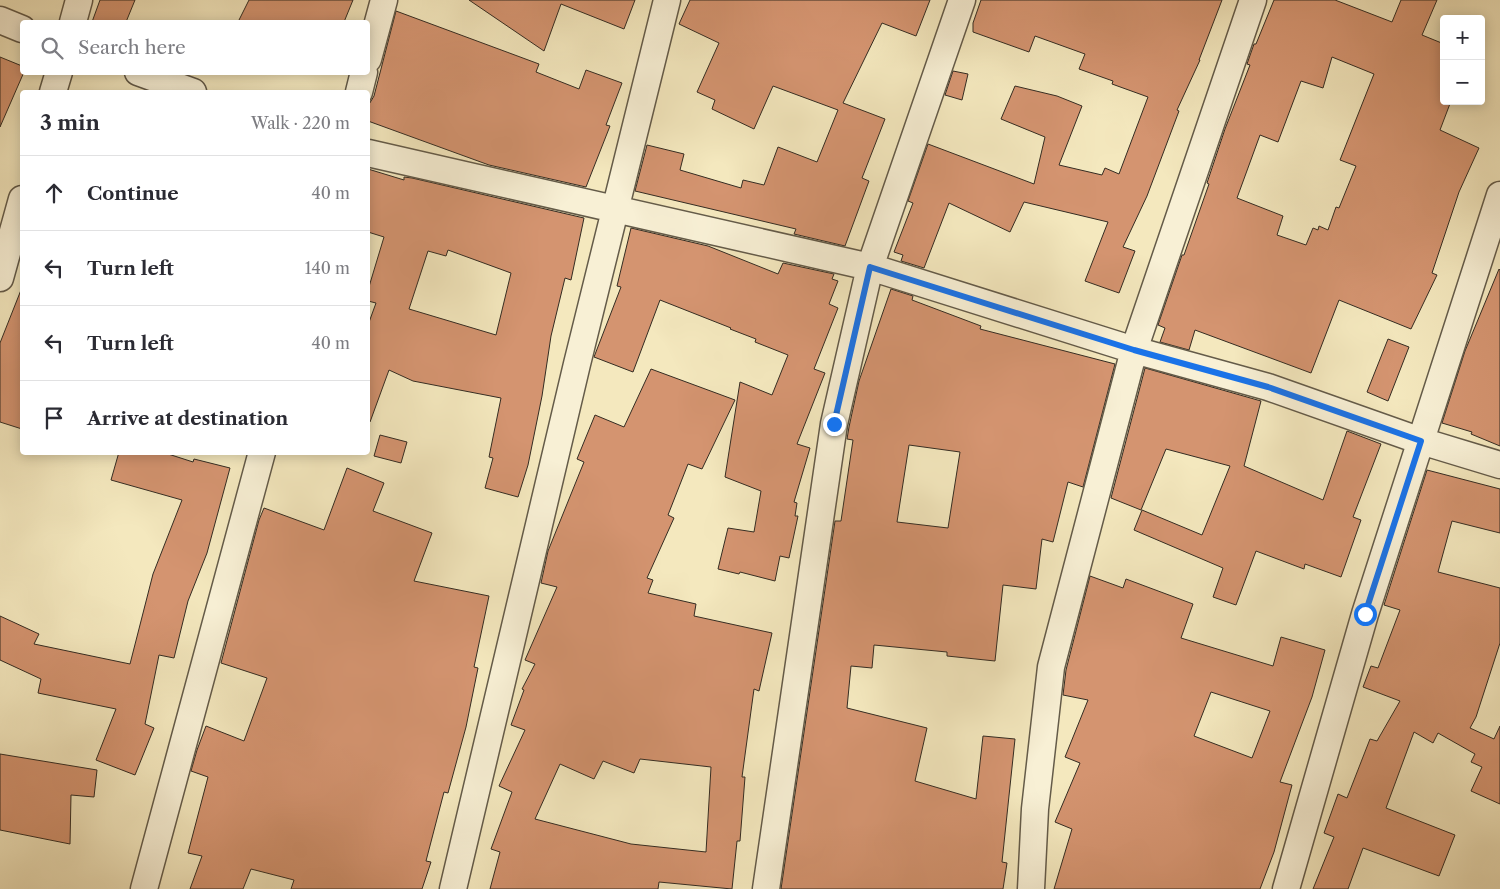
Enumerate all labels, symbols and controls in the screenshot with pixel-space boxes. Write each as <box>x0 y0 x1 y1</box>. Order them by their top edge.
map controls <box>1440 15 1485 105</box>
button: + <box>1440 15 1485 60</box>
search box <box>20 20 370 75</box>
icon: search <box>38 34 66 62</box>
text: Search here <box>78 36 186 59</box>
button: − <box>1440 60 1485 105</box>
text: 3 min <box>40 110 100 135</box>
text: Walk · 220 m <box>251 113 350 133</box>
icon: ahead <box>40 179 68 207</box>
text: Continue <box>87 182 179 205</box>
text: 40 m <box>311 183 350 203</box>
icon: left <box>40 254 68 282</box>
text: Turn left <box>87 257 174 280</box>
text: 140 m <box>305 258 350 278</box>
icon: left <box>40 329 68 357</box>
text: Turn left <box>87 332 174 355</box>
text: 40 m <box>311 333 350 353</box>
icon: arrive <box>40 404 68 432</box>
text: Arrive at destination <box>87 407 288 430</box>
route end <box>823 413 846 436</box>
route start <box>1354 603 1377 626</box>

